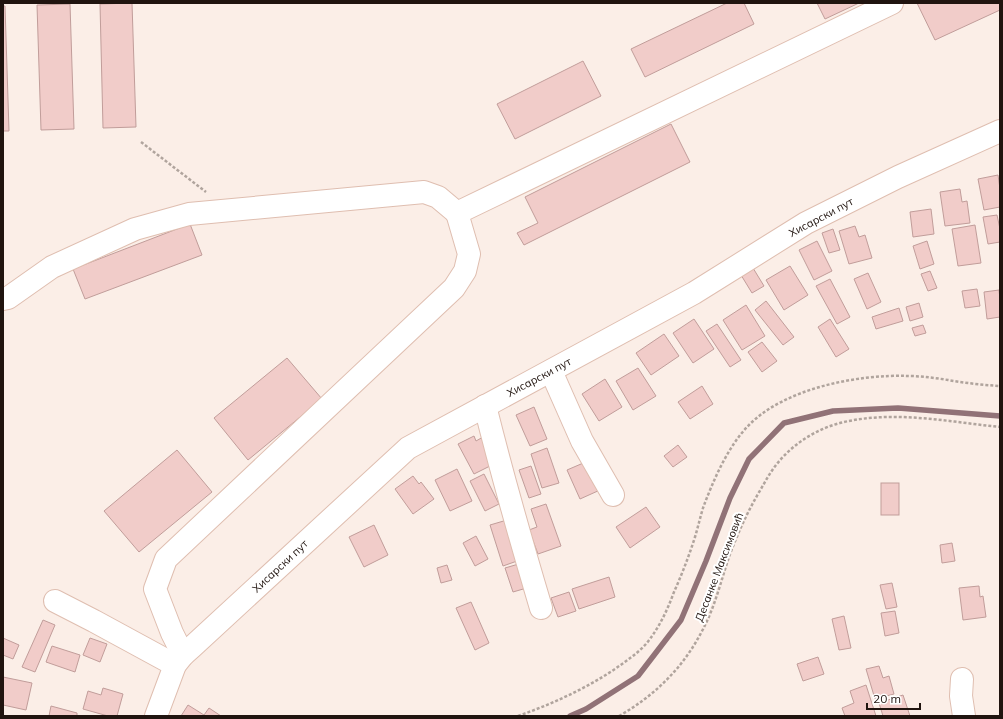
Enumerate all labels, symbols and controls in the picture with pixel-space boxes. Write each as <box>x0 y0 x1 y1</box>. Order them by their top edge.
street label: Хисарски пут <box>786 194 856 240</box>
street label: Хисарски пут <box>504 354 574 400</box>
street label: Десанке Максимовић <box>692 510 746 624</box>
street label: Хисарски пут <box>249 537 311 595</box>
scale bar <box>867 685 920 711</box>
text: 20 m <box>873 691 901 706</box>

